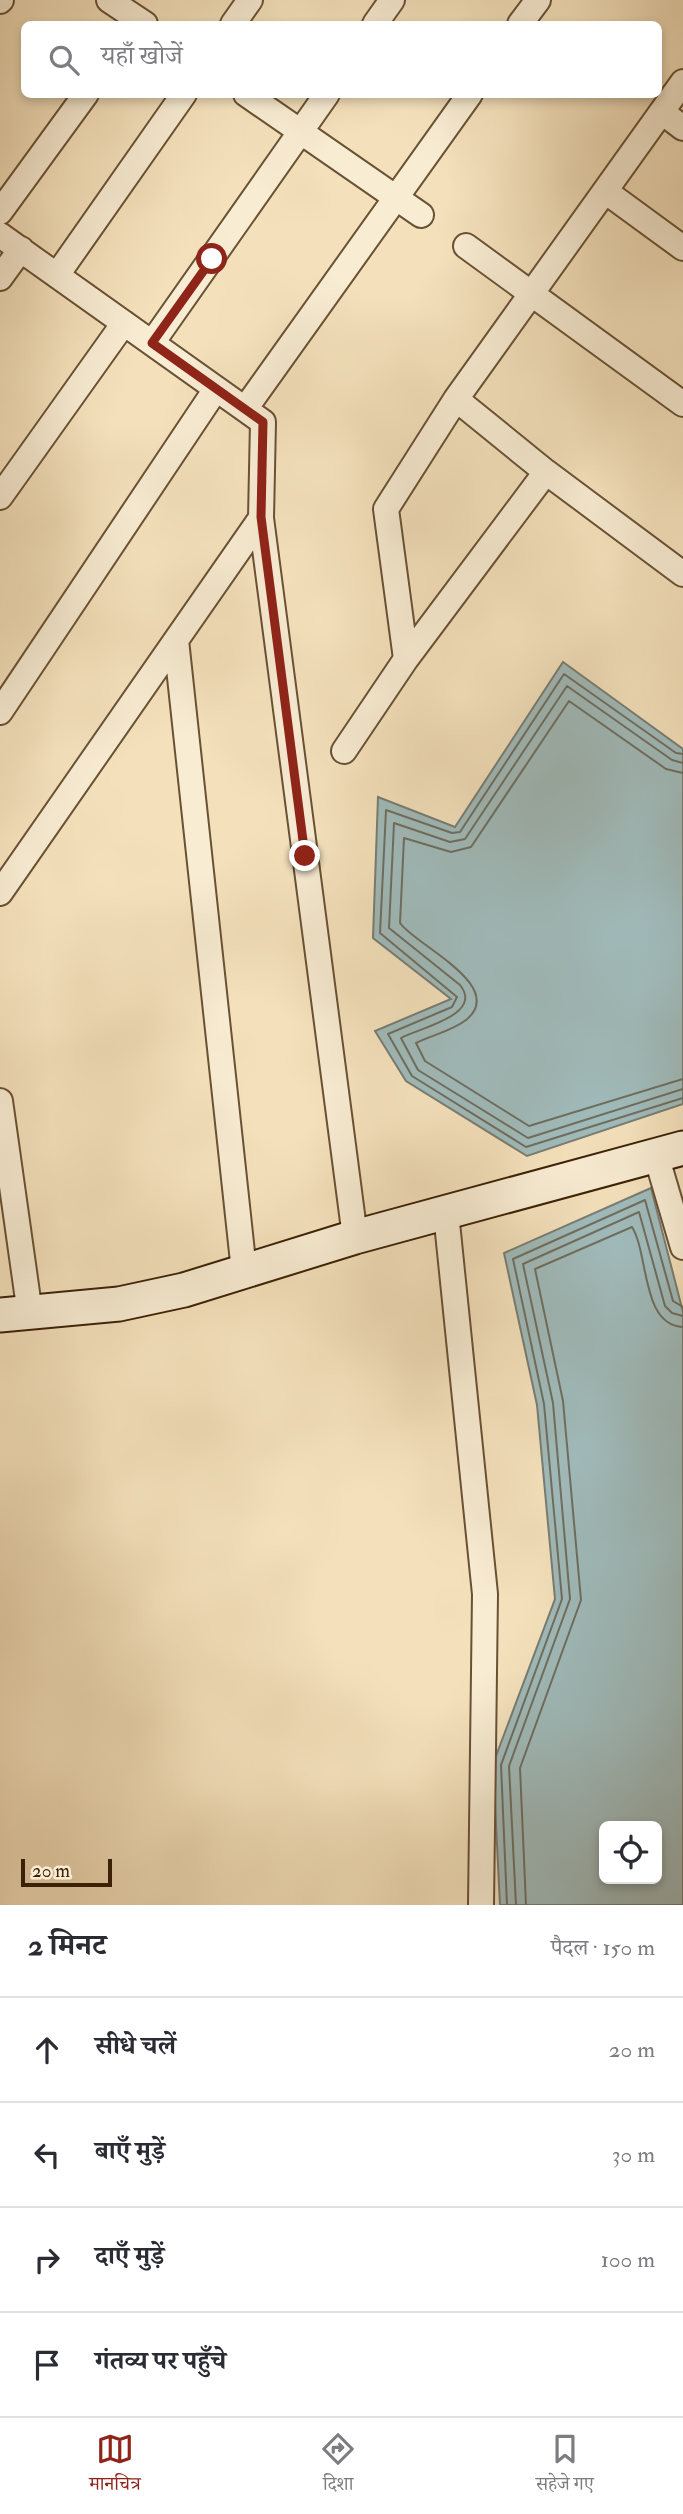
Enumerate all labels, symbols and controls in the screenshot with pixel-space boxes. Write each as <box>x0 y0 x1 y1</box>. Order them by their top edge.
search box <box>21 21 662 98</box>
text: यहाँ खोजें <box>101 40 183 72</box>
icon: search <box>45 41 83 79</box>
route start <box>196 243 227 274</box>
route end <box>289 840 320 871</box>
map controls <box>599 1821 662 1884</box>
button: locate <box>599 1821 662 1884</box>
scale bar <box>21 1856 112 1888</box>
text: 20 m <box>32 1859 70 1883</box>
text: 2 मिनट <box>28 1927 106 1964</box>
text: पैदल · 150 m <box>551 1933 655 1962</box>
text: सीधे चलें <box>95 2030 176 2062</box>
icon: ahead <box>28 2031 66 2069</box>
text: 20 m <box>609 2035 655 2064</box>
text: बाएँ मुड़ें <box>95 2135 165 2167</box>
icon: left <box>28 2136 66 2174</box>
text: 30 m <box>612 2140 655 2169</box>
text: दाएँ मुड़ें <box>95 2240 164 2272</box>
icon: right <box>28 2241 66 2279</box>
text: 100 m <box>601 2245 655 2274</box>
text: गंतव्य पर पहुँचे <box>95 2345 226 2377</box>
icon: arrive <box>28 2346 66 2384</box>
tab: मानचित्र <box>89 2430 141 2502</box>
tab: दिशा <box>319 2430 357 2502</box>
tab: सहेजे गए <box>536 2430 594 2502</box>

